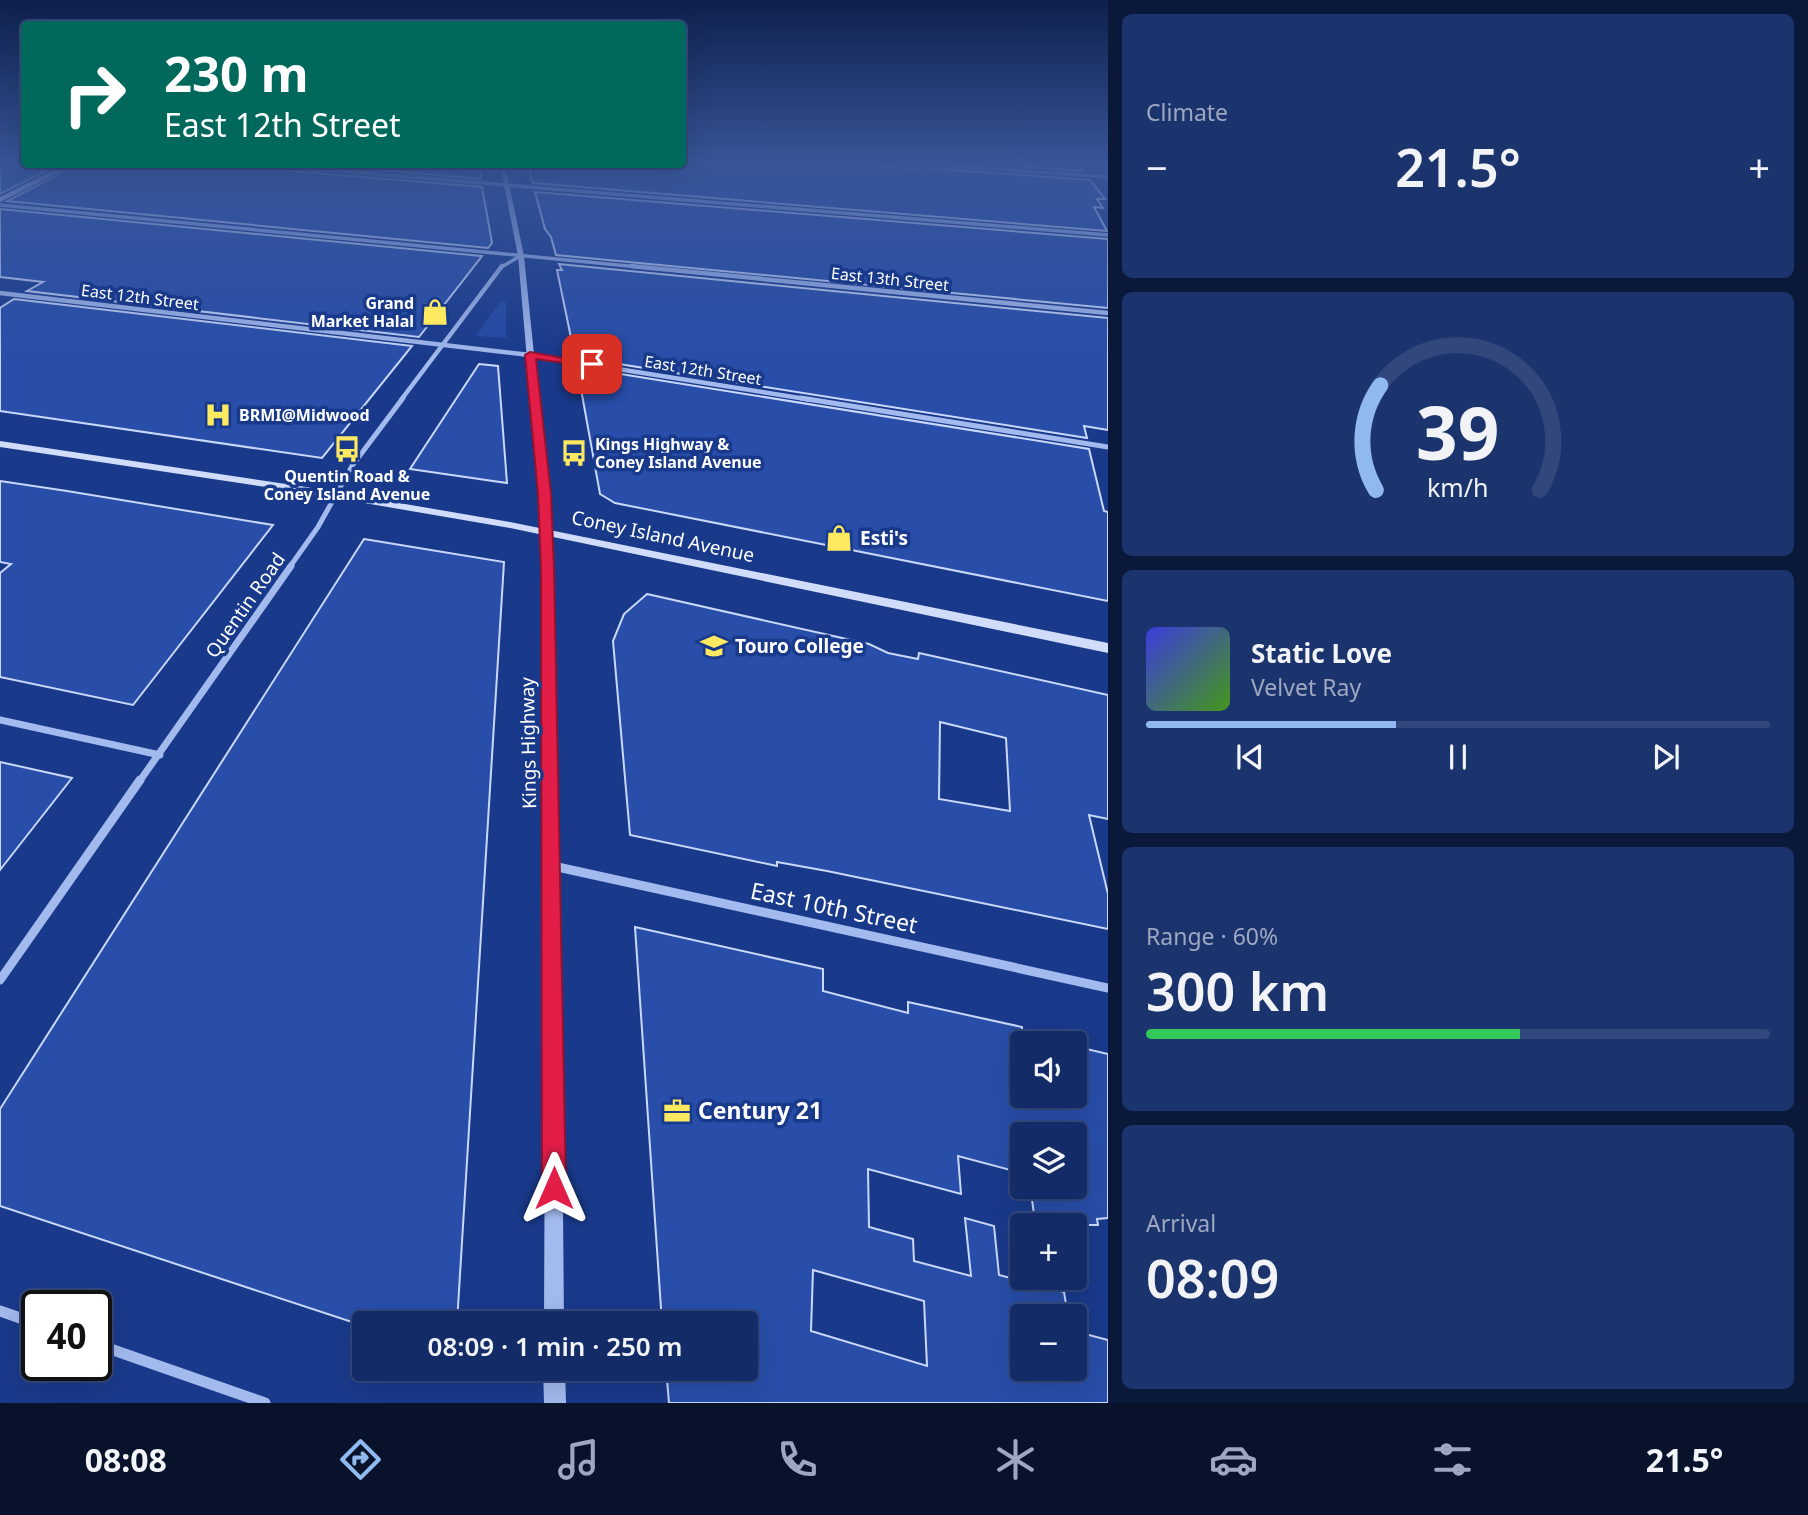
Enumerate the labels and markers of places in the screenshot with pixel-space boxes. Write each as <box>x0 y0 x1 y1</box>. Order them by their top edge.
place label: Grand Market Halal <box>311 292 414 332</box>
shop icon: Grand Market Halal <box>420 297 450 327</box>
pin <box>562 334 622 394</box>
hospital icon: BRMI@Midwood <box>203 400 233 430</box>
place label: BRMI@Midwood <box>239 404 370 426</box>
place label: Kings Highway & Coney Island Avenue <box>595 433 762 473</box>
bus stop icon: Quentin Road & Coney Island Avenue <box>332 434 362 464</box>
bus stop icon: Kings Highway & Coney Island Avenue <box>559 438 589 468</box>
place label: Quentin Road & Coney Island Avenue <box>264 465 430 505</box>
shop icon: Esti's <box>824 523 854 553</box>
place label: Esti's <box>860 525 908 551</box>
school or university icon: Touro College <box>699 631 729 661</box>
place label: Touro College <box>735 633 864 659</box>
place label: Century 21 <box>698 1094 822 1126</box>
office icon: Century 21 <box>662 1096 692 1126</box>

